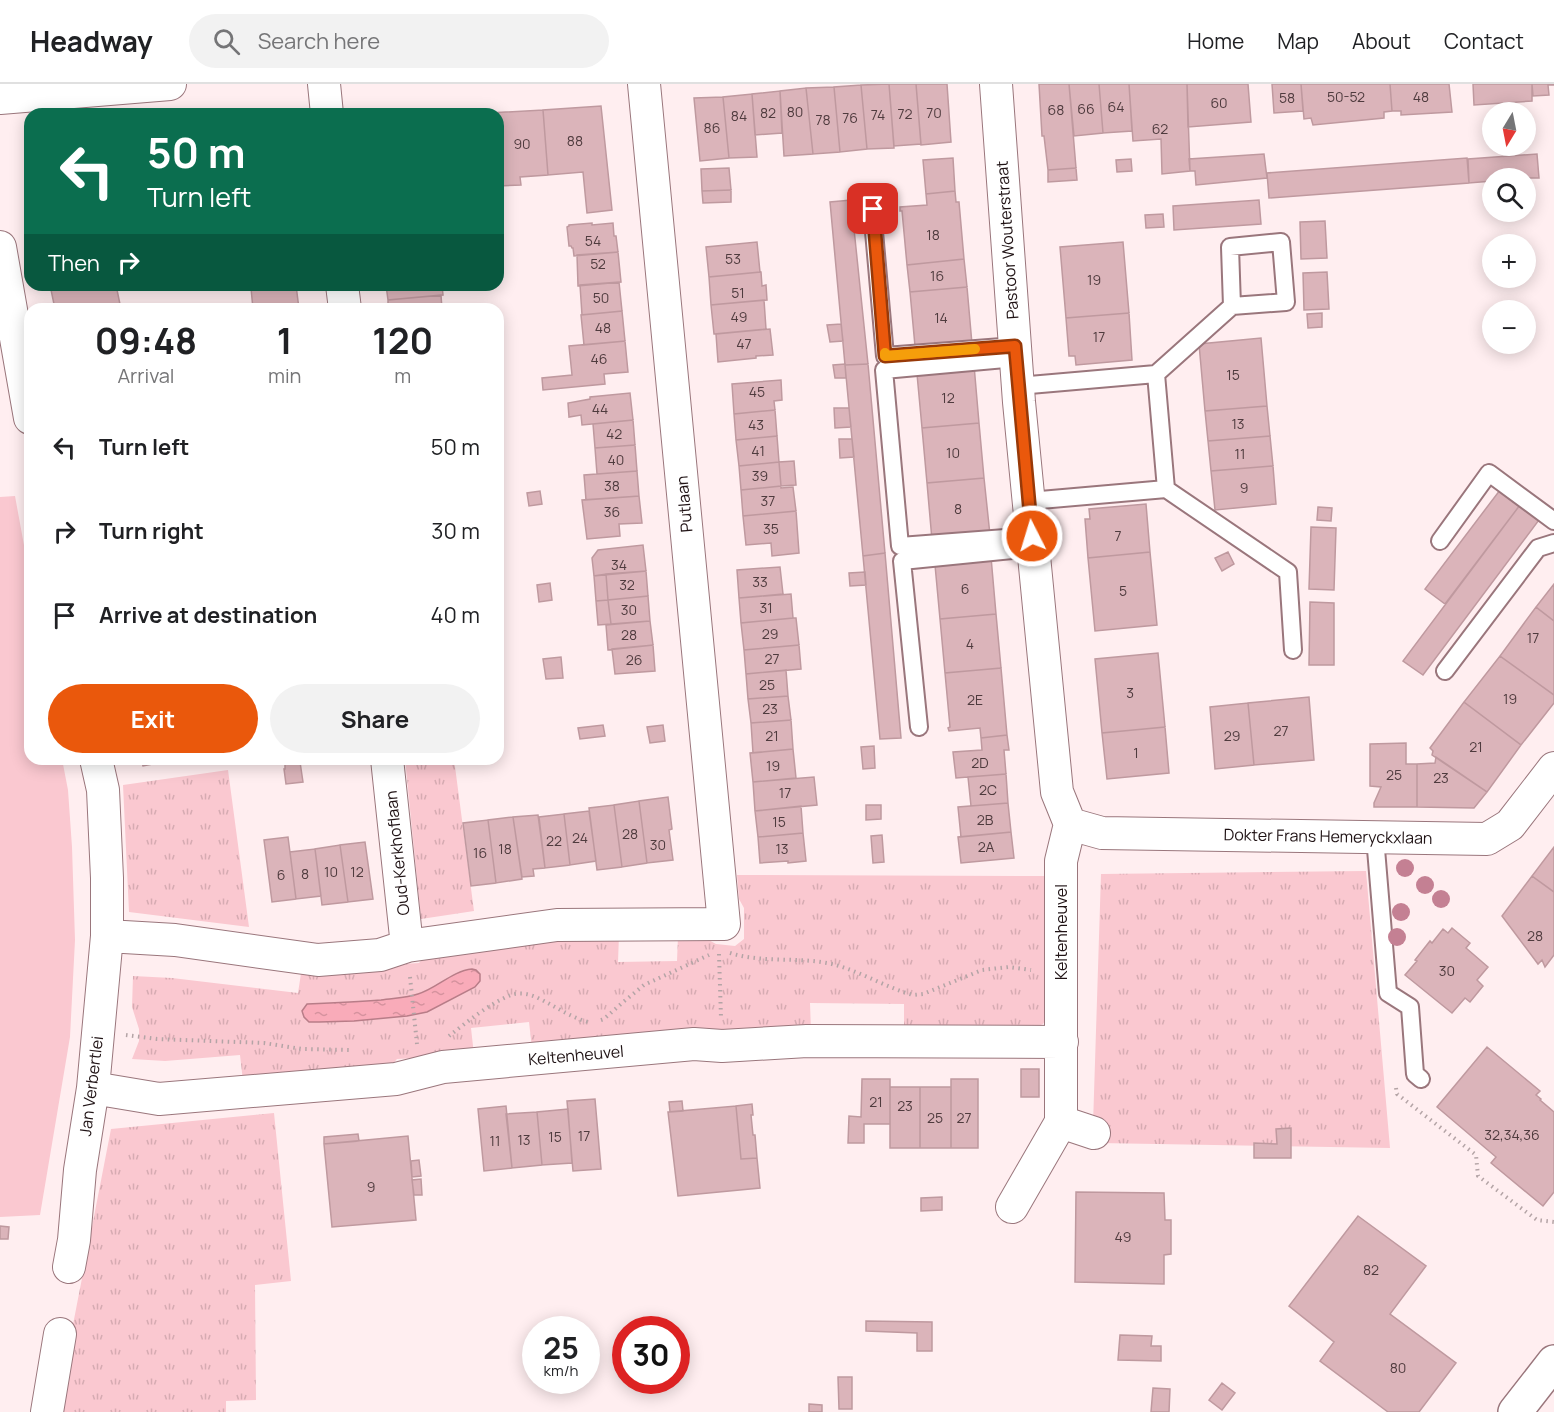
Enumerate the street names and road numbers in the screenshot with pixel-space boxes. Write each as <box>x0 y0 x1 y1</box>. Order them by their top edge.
street label: Pastoor Wouterstraat <box>990 160 1024 320</box>
street label: Putlaan <box>671 475 697 533</box>
street label: Oud-Kerkhoflaan <box>380 789 414 917</box>
street label: Dokter Frans Hemeryckxlaan <box>1223 823 1433 849</box>
street label: Keltenheuvel <box>1050 884 1072 980</box>
street label: Jan Verbertlei <box>74 1035 108 1137</box>
street label: Keltenheuvel <box>527 1040 625 1070</box>

